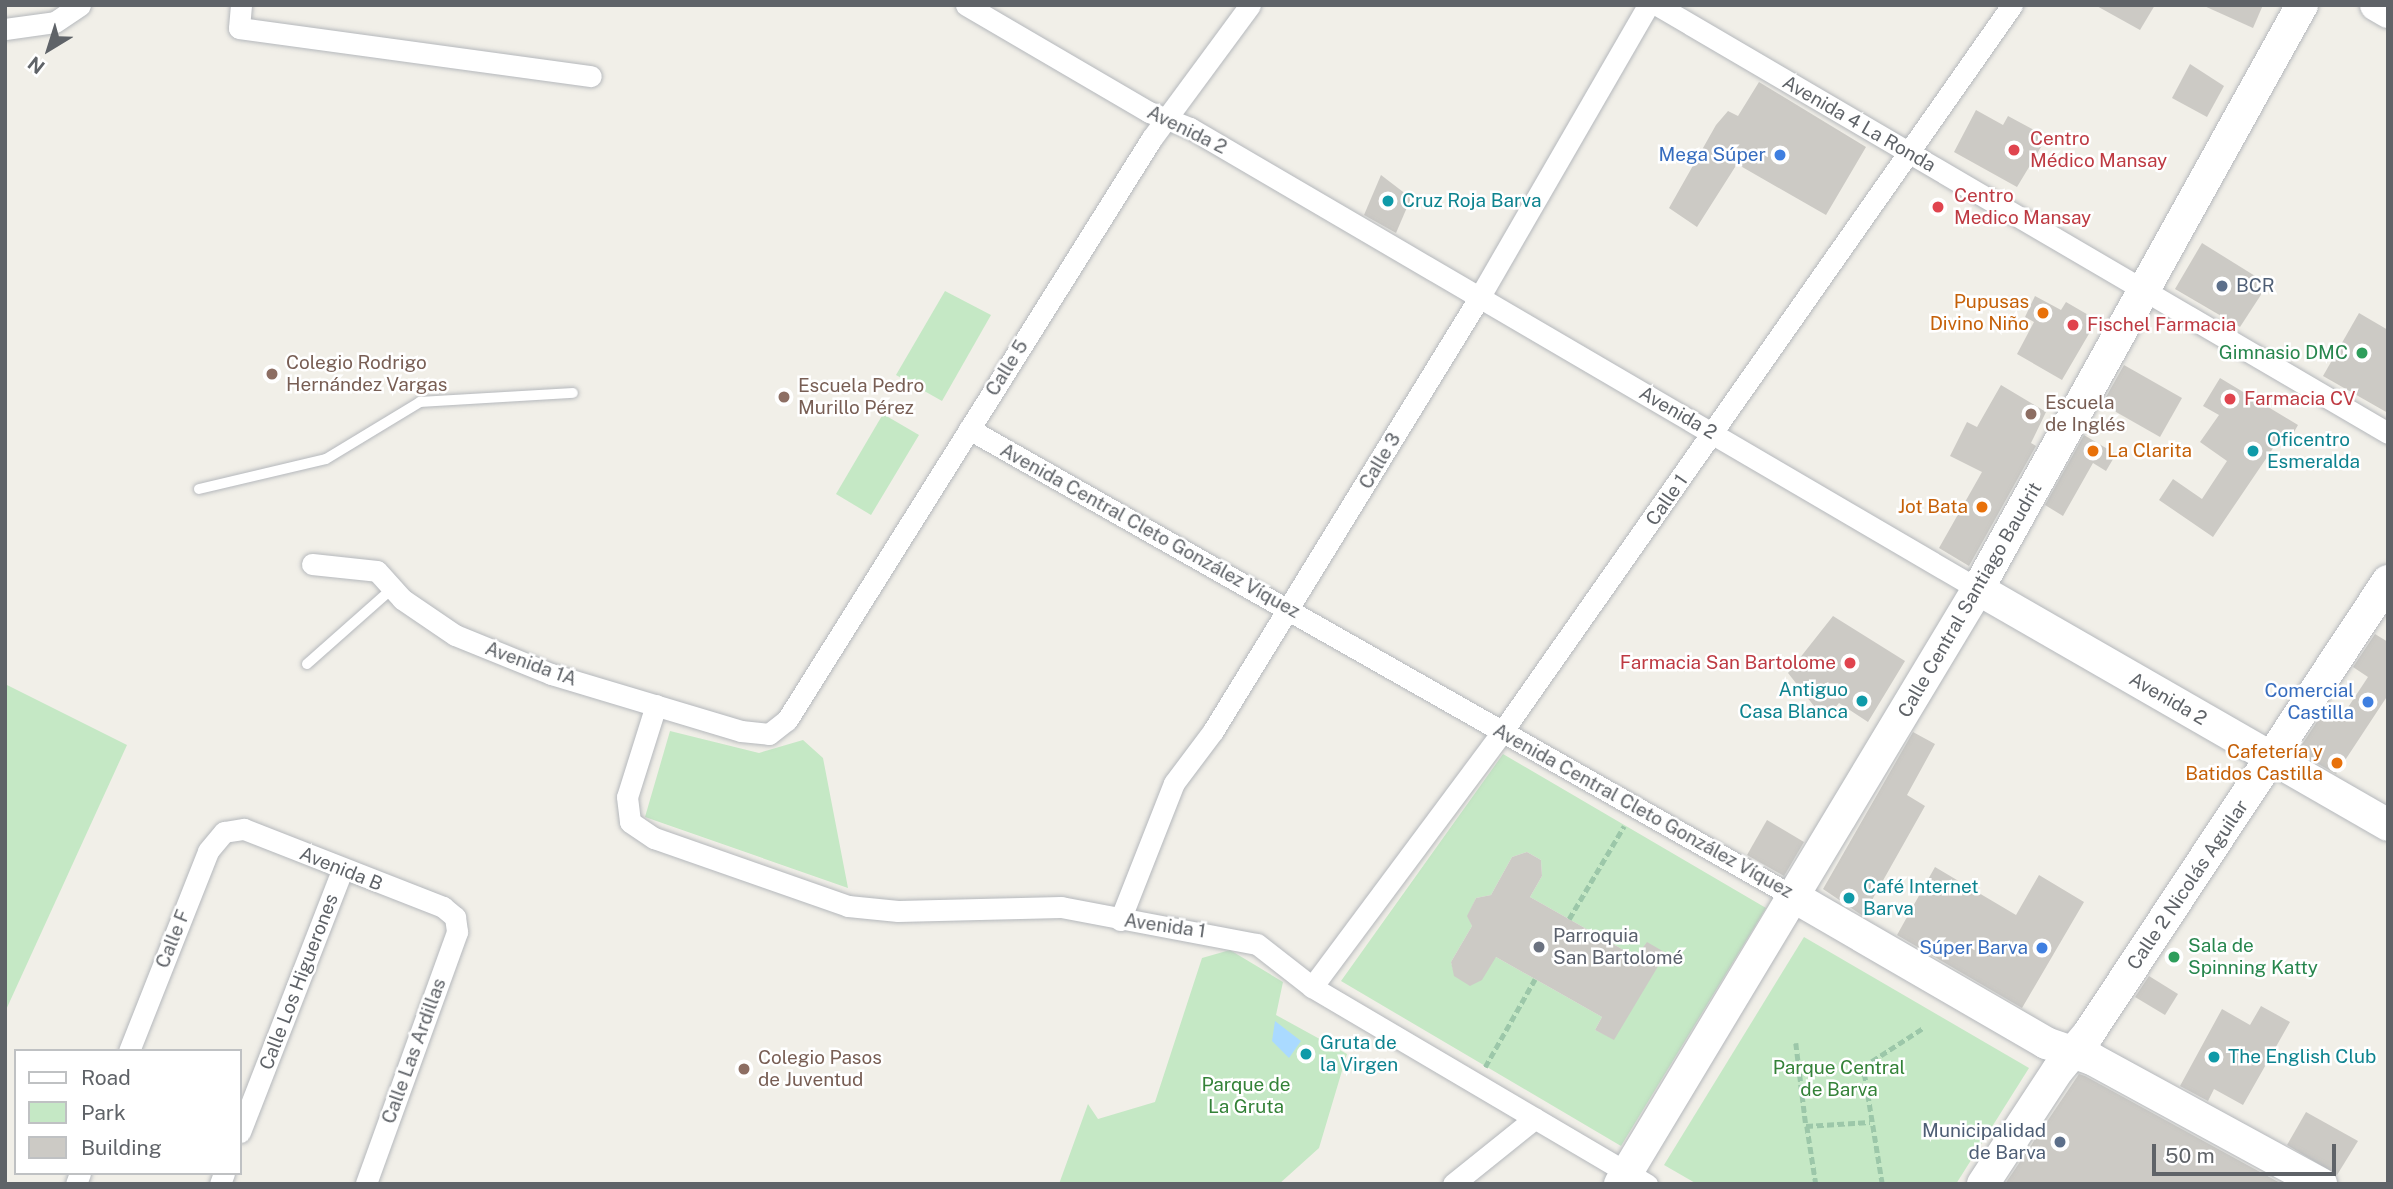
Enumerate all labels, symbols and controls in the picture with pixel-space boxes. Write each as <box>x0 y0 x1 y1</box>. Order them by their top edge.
north arrow <box>14 14 84 84</box>
text: N <box>23 52 49 79</box>
street label: Avenida 4 La Ronda <box>1778 71 1940 177</box>
street label: Avenida 2 <box>1143 101 1231 159</box>
place label: Centro Médico Mansay <box>2030 128 2167 172</box>
marker: Centro Médico Mansay <box>2004 140 2024 160</box>
place label: Mega Súper <box>1659 144 1766 166</box>
marker: Mega Súper <box>1772 147 1788 163</box>
place label: Centro Medico Mansay <box>1954 185 2091 229</box>
place label: Cruz Roja Barva <box>1402 190 1541 212</box>
marker: Cruz Roja Barva <box>1380 193 1396 209</box>
marker: Centro Medico Mansay <box>1928 197 1948 217</box>
place label: BCR <box>2236 275 2275 297</box>
marker: BCR <box>2214 278 2230 294</box>
place label: Pupusas Divino Niño <box>1930 291 2029 335</box>
marker: Pupusas Divino Niño <box>2035 305 2051 321</box>
place label: Fischel Farmacia <box>2087 314 2236 336</box>
marker: Fischel Farmacia <box>2065 317 2081 333</box>
street label: Calle 5 <box>981 336 1033 400</box>
place label: Gimnasio DMC <box>2219 342 2348 364</box>
marker: Gimnasio DMC <box>2354 345 2370 361</box>
place label: Colegio Rodrigo Hernández Vargas <box>286 352 448 396</box>
marker: Colegio Rodrigo Hernández Vargas <box>264 366 280 382</box>
place label: Escuela Pedro Murillo Pérez <box>798 375 924 419</box>
street label: Avenida 2 <box>1635 382 1721 444</box>
place label: Farmacia CV <box>2244 388 2356 410</box>
marker: Escuela Pedro Murillo Pérez <box>776 389 792 405</box>
marker: Farmacia CV <box>2222 391 2238 407</box>
place label: Escuela de Inglés <box>2045 392 2125 436</box>
marker: Escuela de Inglés <box>2023 406 2039 422</box>
street label: Calle 3 <box>1354 429 1406 493</box>
place label: Oficentro Esmeralda <box>2267 429 2360 473</box>
street label: Avenida Central Cleto González Víquez <box>996 439 1304 623</box>
place label: La Clarita <box>2107 440 2192 462</box>
marker: La Clarita <box>2085 443 2101 459</box>
marker: Oficentro Esmeralda <box>2245 443 2261 459</box>
street label: Calle 1 <box>1641 470 1693 530</box>
street label: Calle Central Santiago Baudrit <box>1893 478 2047 722</box>
place label: Jot Bata <box>1898 496 1968 518</box>
marker: Jot Bata <box>1974 499 1990 515</box>
street label: Avenida 1A <box>482 637 580 691</box>
place label: Farmacia San Bartolome <box>1620 652 1836 674</box>
marker: Farmacia San Bartolome <box>1842 655 1858 671</box>
street label: Avenida 2 <box>2125 668 2211 730</box>
place label: Antiguo Casa Blanca <box>1739 679 1848 723</box>
place label: Comercial Castilla <box>2265 680 2354 724</box>
marker: Antiguo Casa Blanca <box>1854 693 1870 709</box>
marker: Comercial Castilla <box>2360 694 2376 710</box>
street label: Avenida Central Cleto González Víquez <box>1489 719 1797 903</box>
place label: Cafetería y Batidos Castilla <box>2185 741 2323 785</box>
marker: Cafetería y Batidos Castilla <box>2329 755 2345 771</box>
street label: Calle 2 Nicolás Aguilar <box>2123 796 2253 974</box>
street label: Avenida B <box>296 842 386 896</box>
place label: Café Internet Barva <box>1863 876 1979 920</box>
marker: Café Internet Barva <box>1841 890 1857 906</box>
street label: Calle Los Higuerones <box>255 891 343 1073</box>
street label: Calle F <box>151 907 195 971</box>
street label: Avenida 1 <box>1123 909 1207 943</box>
place label: Parroquia San Bartolomé <box>1553 925 1683 969</box>
place label: Sala de Spinning Katty <box>2188 935 2318 979</box>
place label: Súper Barva <box>1919 937 2028 959</box>
marker: Parroquia San Bartolomé <box>1531 939 1547 955</box>
marker: Súper Barva <box>2034 940 2050 956</box>
marker: Sala de Spinning Katty <box>2166 949 2182 965</box>
street label: Calle Las Ardillas <box>377 975 451 1127</box>
place label: Gruta de la Virgen <box>1320 1032 1399 1076</box>
marker: Gruta de la Virgen <box>1298 1046 1314 1062</box>
place label: The English Club <box>2228 1046 2377 1068</box>
place label: Colegio Pasos de Juventud <box>758 1047 882 1091</box>
legend <box>14 1049 242 1175</box>
marker: The English Club <box>2206 1049 2222 1065</box>
park label: Parque Central de Barva <box>1773 1057 1905 1101</box>
marker: Colegio Pasos de Juventud <box>736 1061 752 1077</box>
text: Road <box>81 1065 131 1090</box>
park label: Parque de La Gruta <box>1201 1074 1291 1118</box>
text: Park <box>81 1100 126 1125</box>
place label: Municipalidad de Barva <box>1922 1120 2046 1164</box>
scale bar <box>2155 1130 2339 1174</box>
marker: Municipalidad de Barva <box>2052 1134 2068 1150</box>
text: Building <box>81 1135 162 1160</box>
text: 50 m <box>2165 1143 2215 1168</box>

